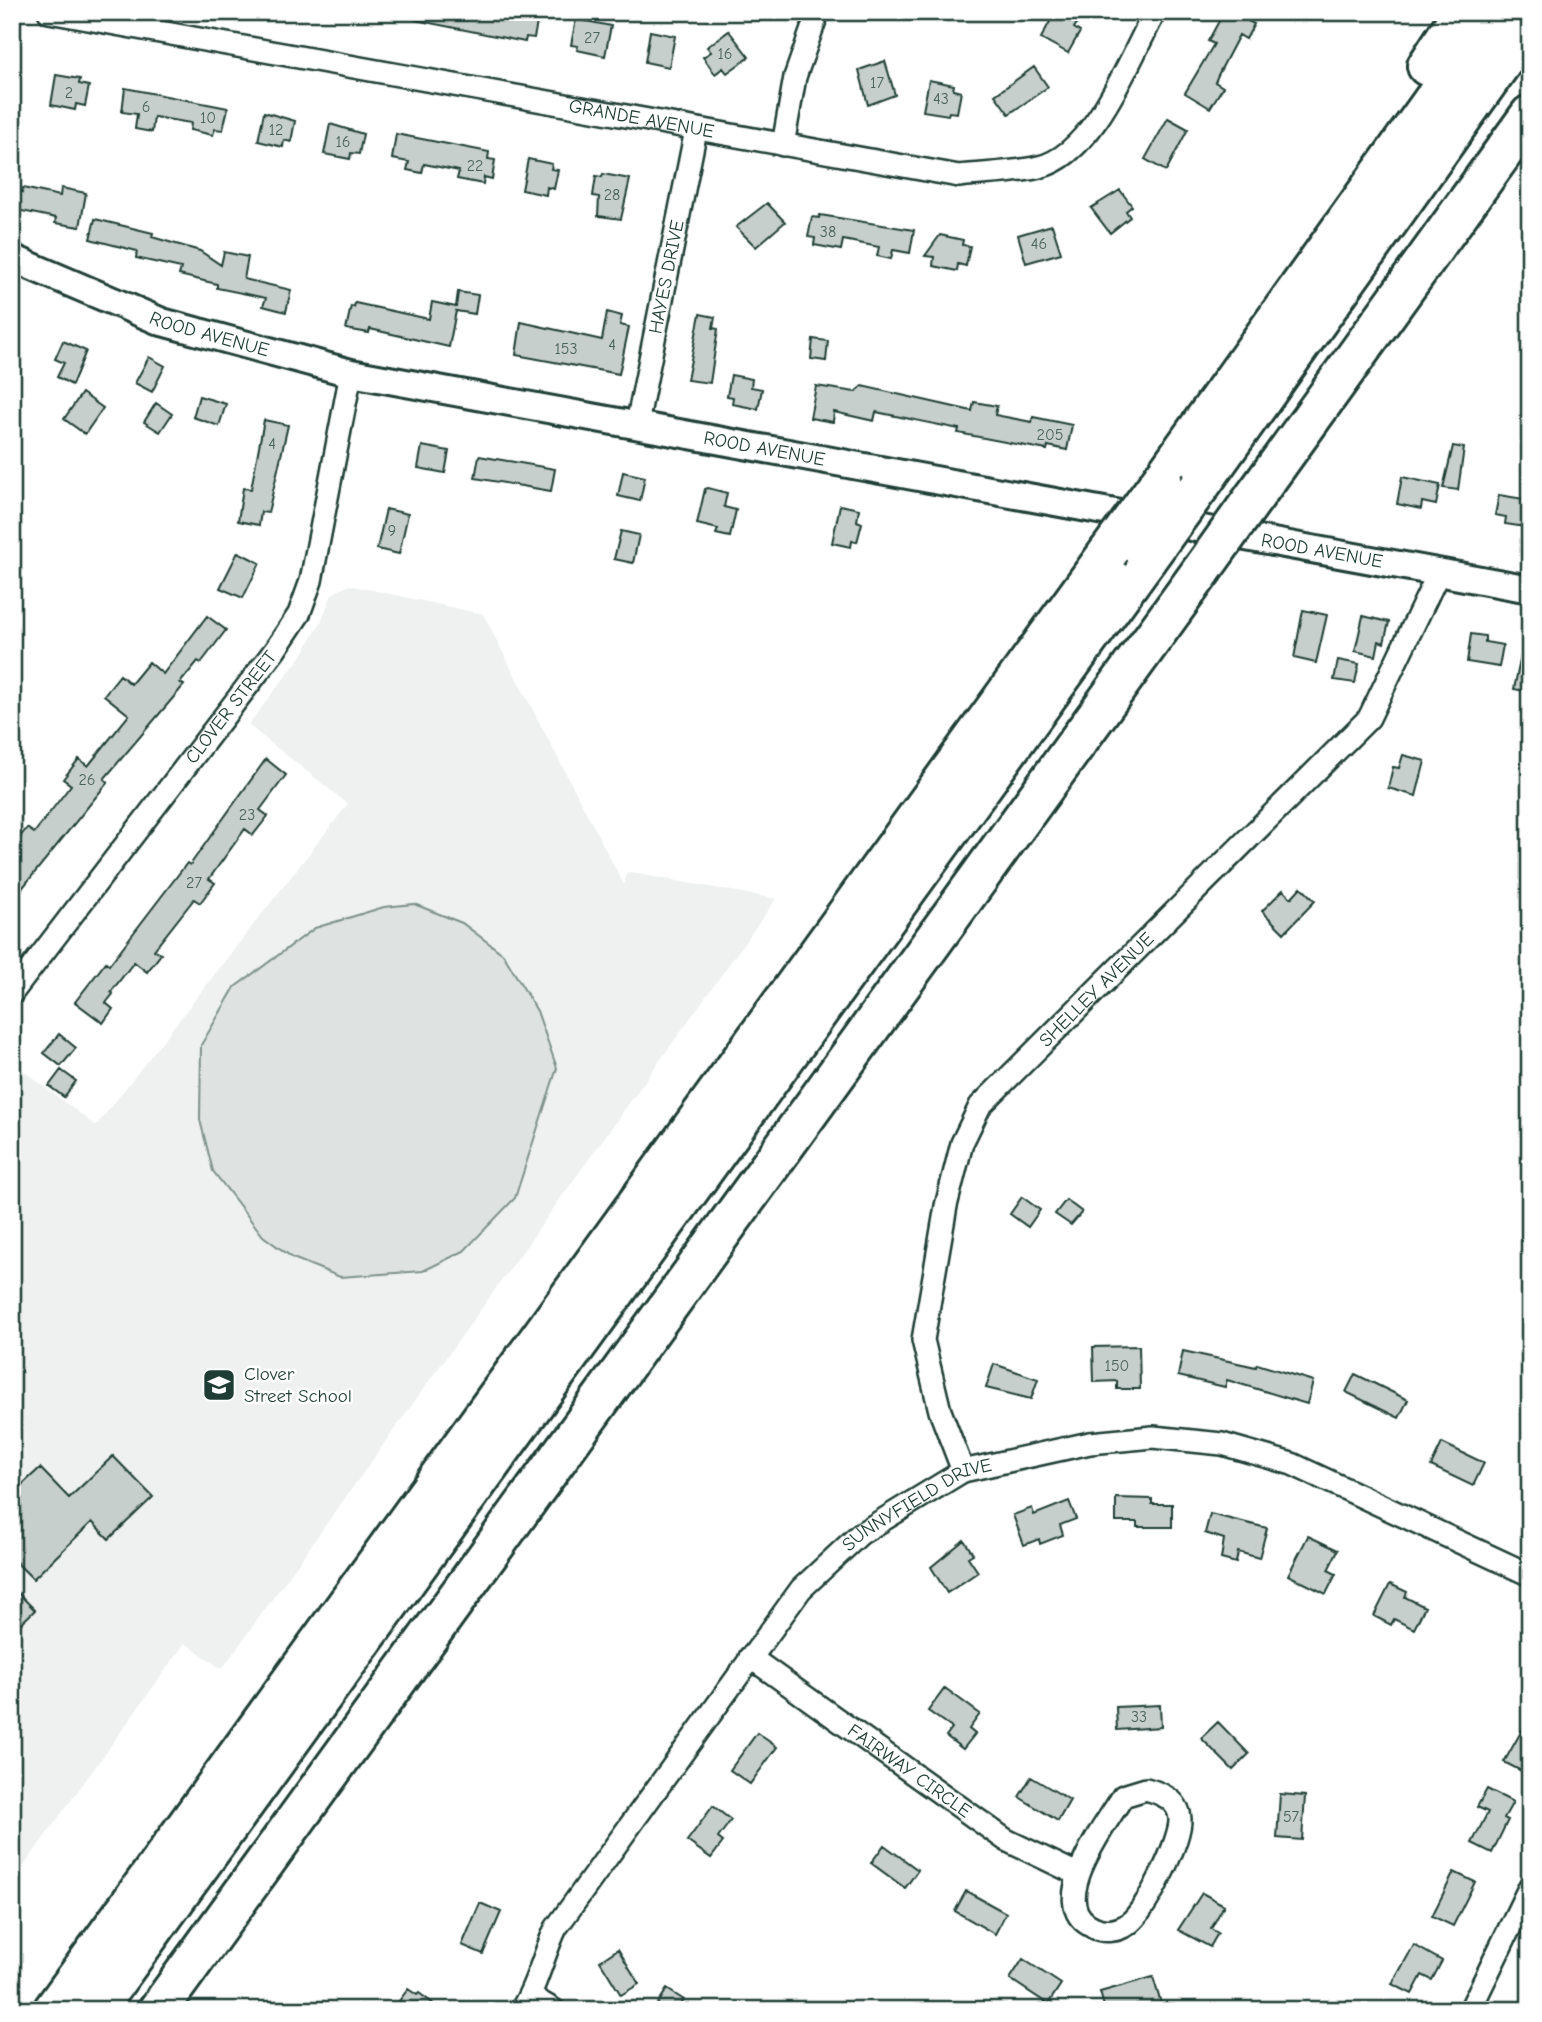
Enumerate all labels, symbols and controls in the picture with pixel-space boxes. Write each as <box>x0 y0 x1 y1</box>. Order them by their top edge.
house number: 27 <box>584 29 600 47</box>
house number: 16 <box>717 45 733 63</box>
house number: 17 <box>870 74 884 92</box>
house number: 2 <box>65 84 73 102</box>
house number: 43 <box>933 90 949 108</box>
street label: GRANDE AVENUE <box>567 95 716 143</box>
house number: 6 <box>142 98 150 116</box>
house number: 10 <box>200 109 216 127</box>
house number: 12 <box>269 121 283 139</box>
house number: 16 <box>335 133 351 151</box>
house number: 22 <box>467 157 483 175</box>
house number: 28 <box>604 186 620 204</box>
street label: HAYES DRIVE <box>644 218 689 336</box>
house number: 38 <box>820 223 836 241</box>
house number: 46 <box>1031 235 1047 253</box>
street label: ROOD AVENUE <box>146 307 272 361</box>
house number: 4 <box>608 336 616 354</box>
house number: 153 <box>554 340 578 358</box>
house number: 205 <box>1037 426 1063 444</box>
street label: ROOD AVENUE <box>702 427 827 471</box>
house number: 4 <box>268 435 276 453</box>
house number: 9 <box>388 522 396 540</box>
street label: ROOD AVENUE <box>1259 529 1385 573</box>
street label: CLOVER STREET <box>181 646 281 768</box>
house number: 26 <box>78 771 96 789</box>
house number: 23 <box>239 806 255 824</box>
house number: 27 <box>186 874 202 892</box>
street label: SHELLEY AVENUE <box>1035 928 1158 1052</box>
house number: 150 <box>1105 1357 1129 1375</box>
place label: Clover Street School <box>244 1363 352 1407</box>
school or university icon: Clover Street School <box>200 1366 238 1404</box>
street label: SUNNYFIELD DRIVE <box>838 1454 994 1556</box>
house number: 33 <box>1131 1708 1147 1726</box>
street label: FAIRWAY CIRCLE <box>843 1719 976 1823</box>
house number: 57 <box>1283 1808 1300 1826</box>

